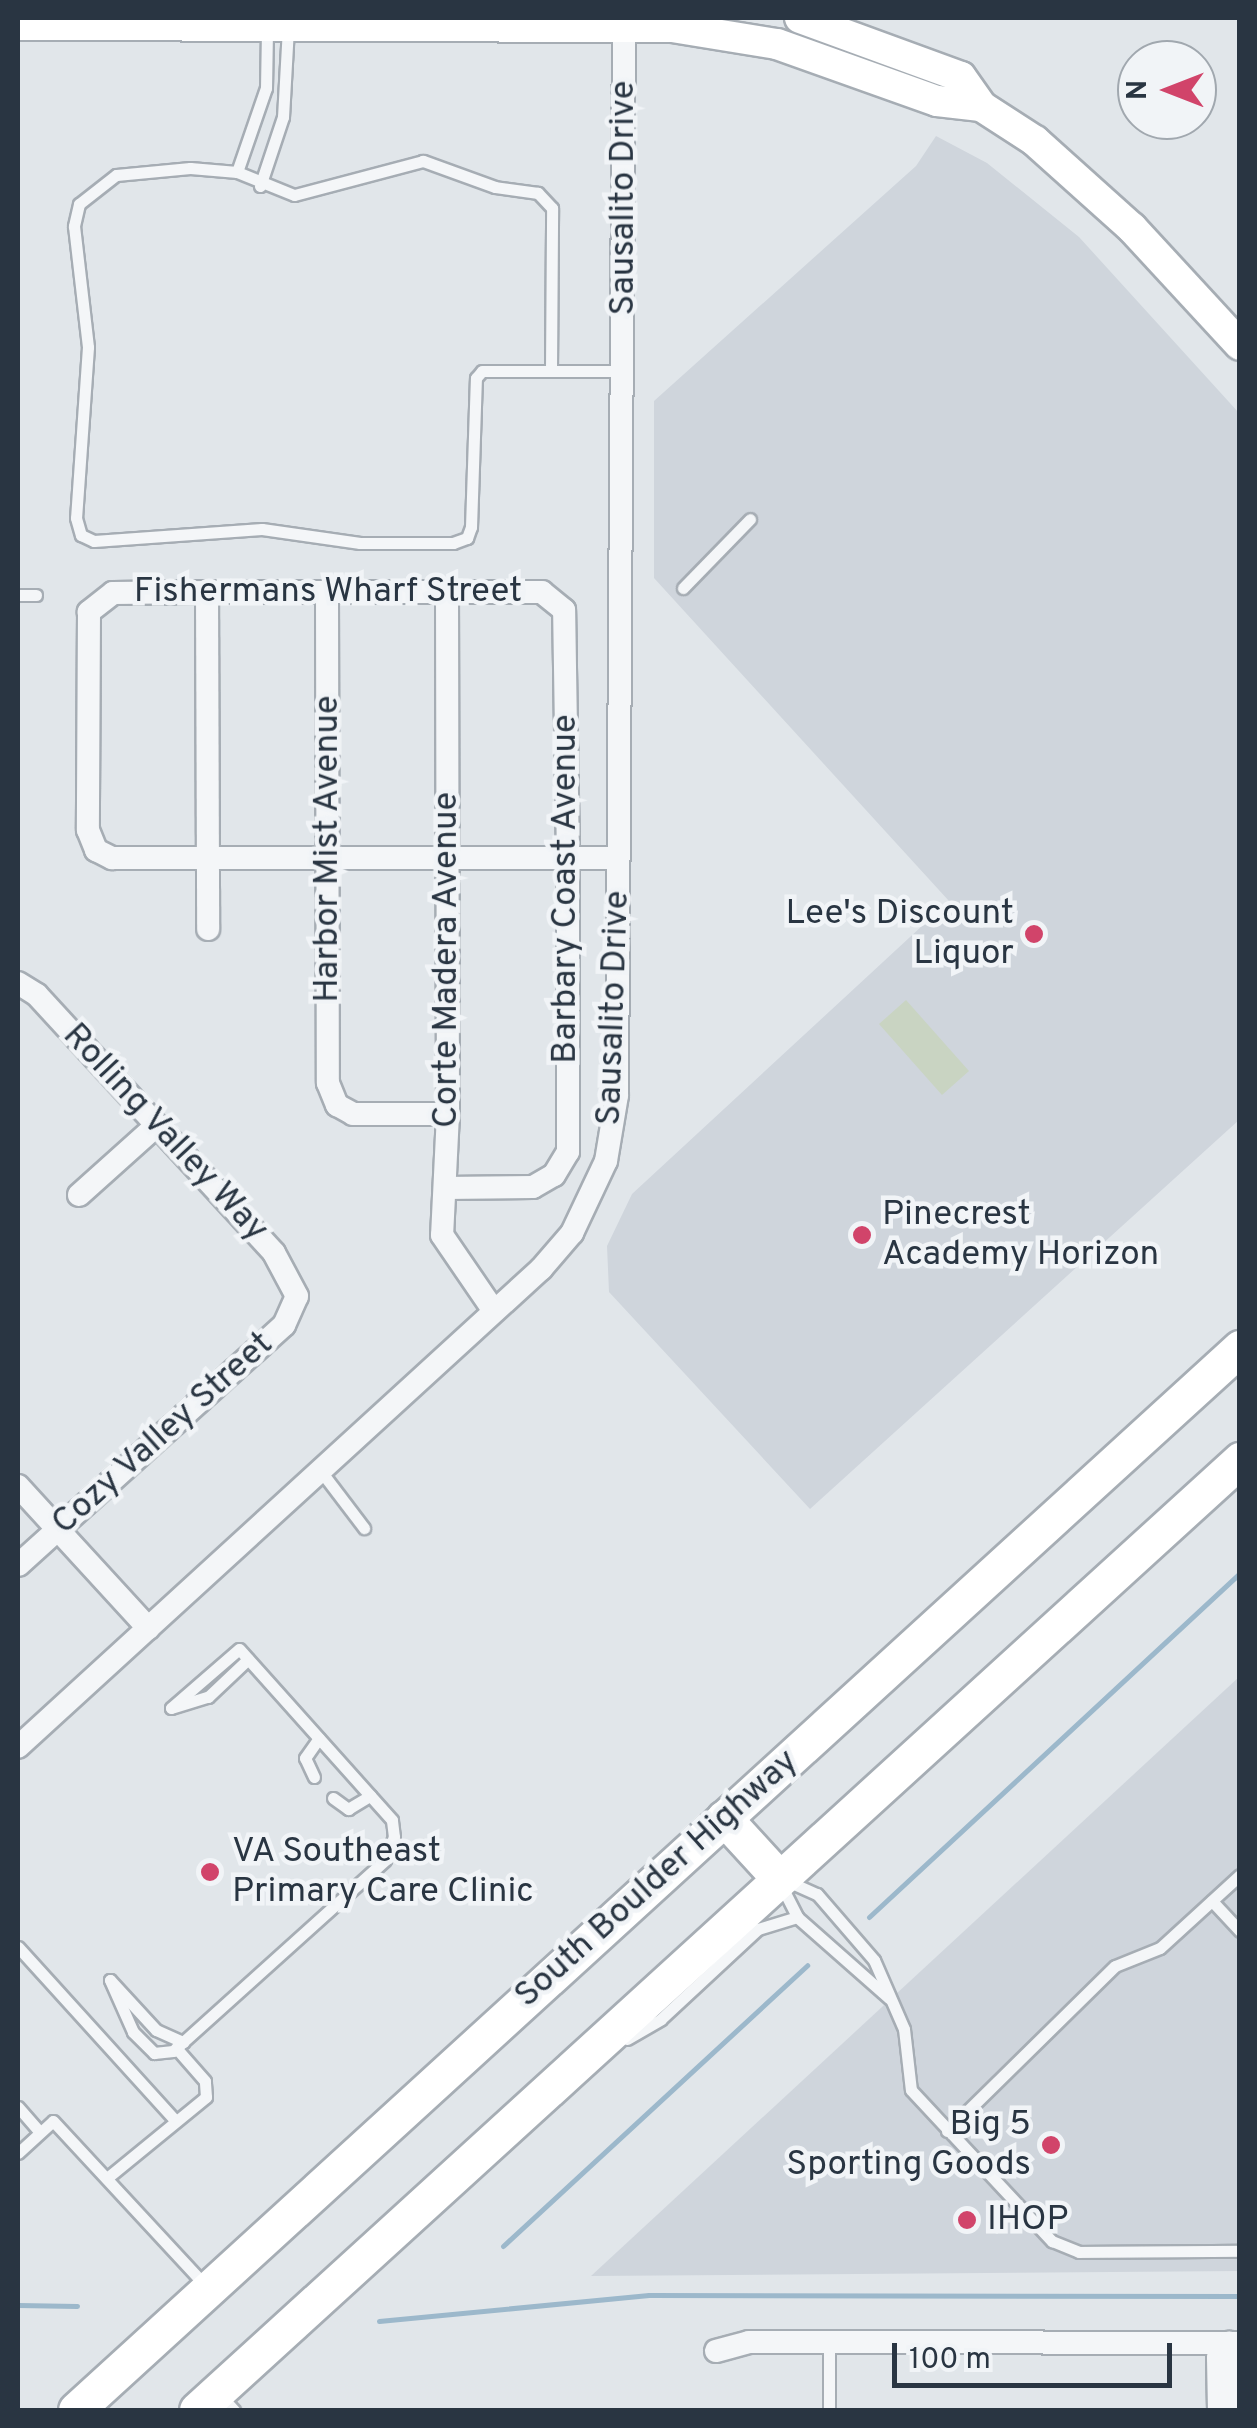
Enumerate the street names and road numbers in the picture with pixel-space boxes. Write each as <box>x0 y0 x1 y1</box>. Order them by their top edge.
street label: Sausalito Drive <box>603 80 645 316</box>
street label: Fishermans Wharf Street <box>133 571 523 613</box>
street label: Harbor Mist Avenue <box>307 695 349 1003</box>
street label: Barbary Coast Avenue <box>545 713 587 1065</box>
street label: Corte Madera Avenue <box>426 791 468 1129</box>
street label: Sausalito Drive <box>589 890 639 1126</box>
street label: Rolling Valley Way <box>53 1015 277 1251</box>
street label: Cozy Valley Street <box>43 1323 283 1545</box>
street label: South Boulder Highway <box>507 1741 807 2017</box>

